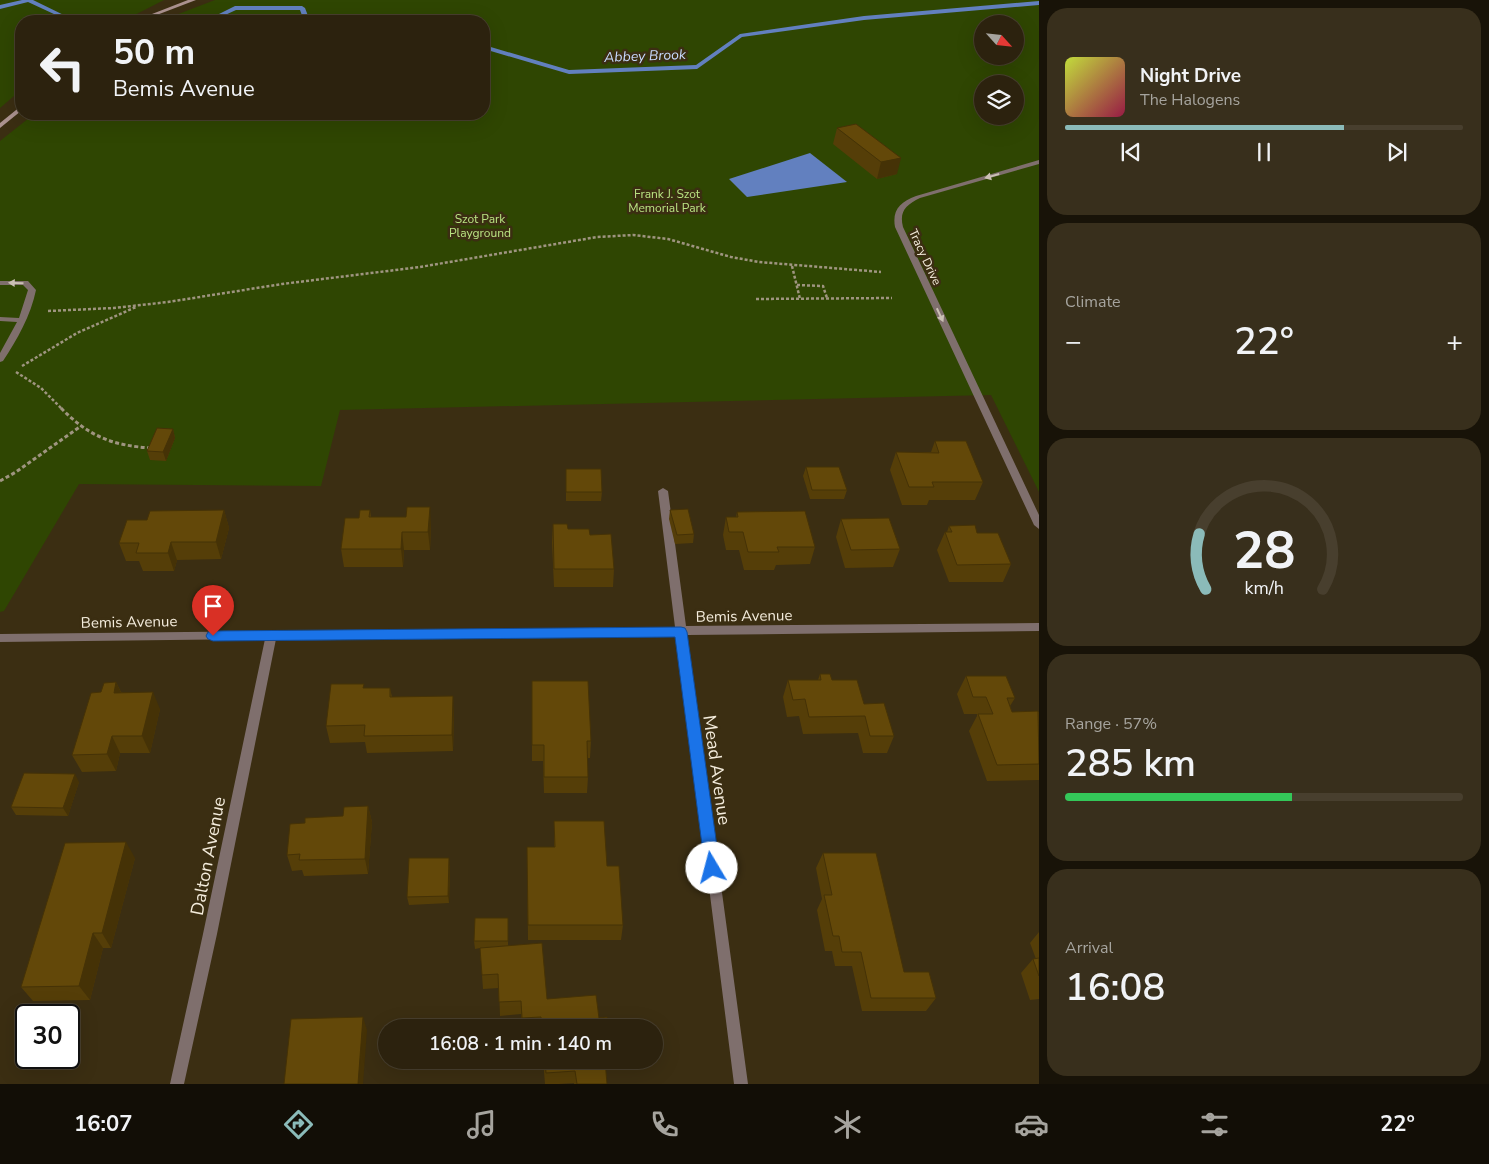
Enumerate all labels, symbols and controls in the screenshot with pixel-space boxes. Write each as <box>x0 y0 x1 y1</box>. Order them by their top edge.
north arrow <box>974 15 1024 65</box>
map controls <box>974 15 1024 125</box>
text: 50 m <box>113 29 195 76</box>
icon: left <box>30 35 95 100</box>
water label: Abbey Brook <box>603 45 687 67</box>
text: Night Drive <box>1140 63 1241 89</box>
text: Bemis Avenue <box>113 74 255 104</box>
button: layers <box>974 75 1024 125</box>
text: The Halogens <box>1140 89 1240 111</box>
icon: previous <box>1117 138 1145 166</box>
icon: pause <box>1250 138 1278 166</box>
icon: next <box>1383 138 1411 166</box>
one-way arrow <box>985 172 1000 180</box>
park label: Frank J. Szot Memorial Park <box>628 186 707 216</box>
park label: Szot Park Playground <box>449 211 511 241</box>
street label: Tracy Drive <box>905 226 945 288</box>
one-way arrow <box>8 279 24 287</box>
text: Climate <box>1065 291 1120 313</box>
one-way arrow <box>936 308 944 322</box>
text: 22° <box>1234 316 1294 367</box>
text: − <box>1065 323 1082 361</box>
text: + <box>1446 323 1463 361</box>
text: 28 <box>1233 515 1295 586</box>
text: km/h <box>1244 576 1284 600</box>
pin <box>192 585 234 636</box>
icon: arrive <box>199 592 227 620</box>
street label: Bemis Avenue <box>696 605 792 627</box>
street label: Bemis Avenue <box>81 611 177 633</box>
street label: Mead Avenue <box>697 713 737 827</box>
text: Range · 57% <box>1065 713 1157 735</box>
text: 285 km <box>1065 738 1196 789</box>
street label: Dalton Avenue <box>185 795 231 917</box>
position arrow <box>685 841 737 893</box>
text: Arrival <box>1065 937 1113 959</box>
text: 16:08 <box>1065 962 1165 1013</box>
speed limit sign: 30 <box>15 1004 80 1069</box>
text: 16:08 · 1 min · 140 m <box>429 1031 612 1057</box>
icon: directions <box>281 1107 316 1142</box>
icon: music <box>464 1107 499 1142</box>
icon: phone <box>647 1107 682 1142</box>
icon: climate <box>830 1107 865 1142</box>
icon: car <box>1014 1107 1049 1142</box>
icon: filters <box>1197 1107 1232 1142</box>
text: 16:07 <box>74 1109 132 1139</box>
text: 22° <box>1380 1109 1415 1139</box>

